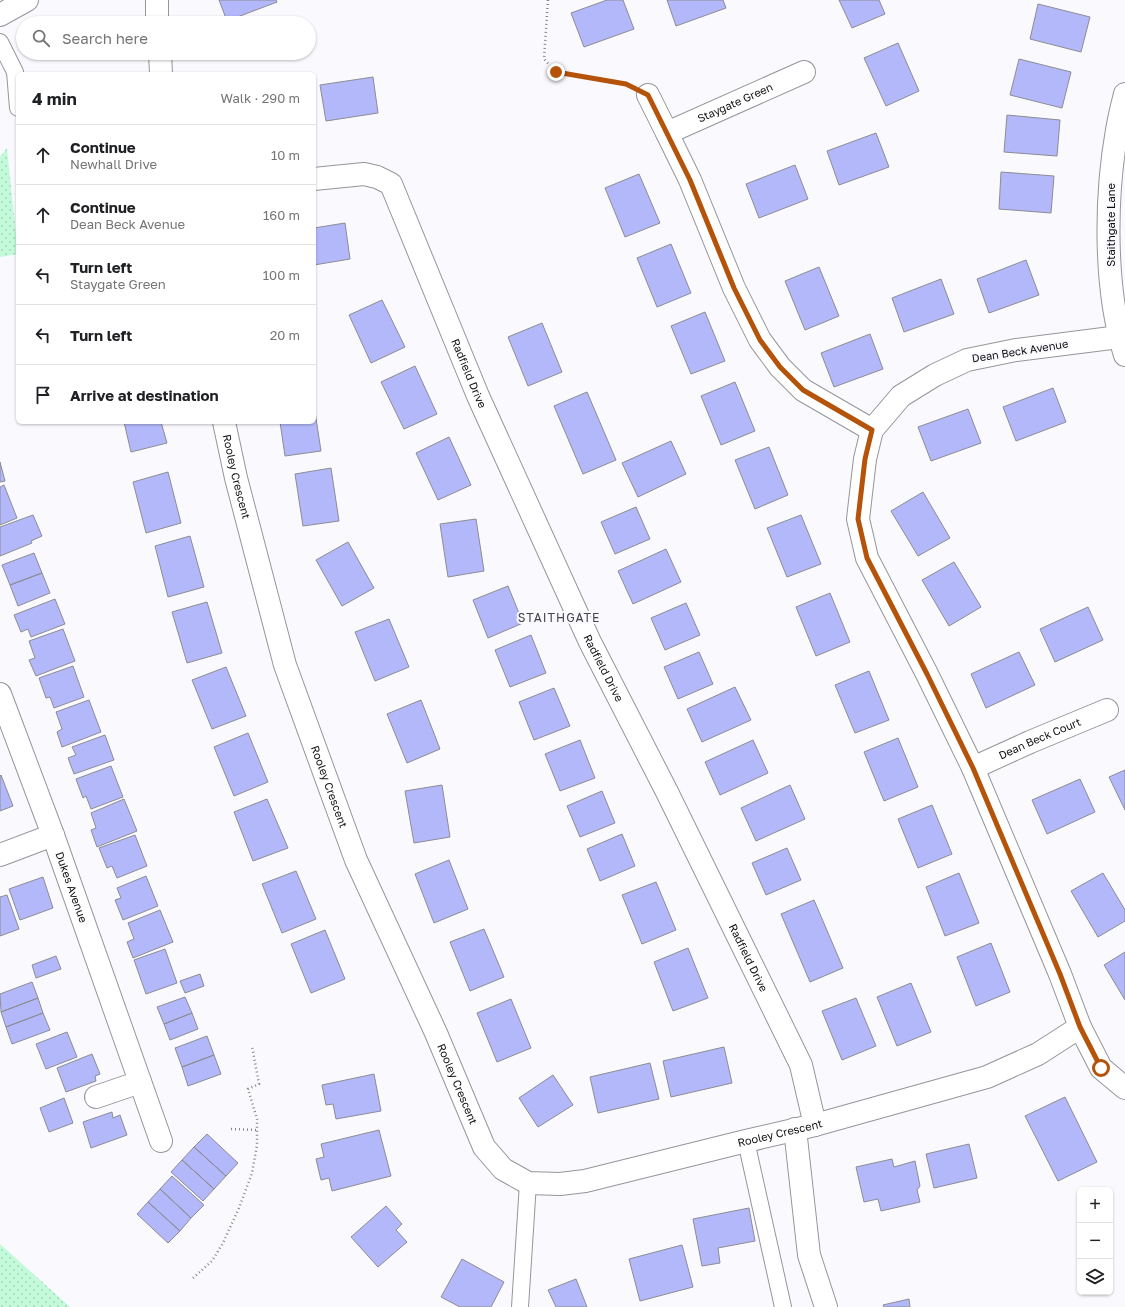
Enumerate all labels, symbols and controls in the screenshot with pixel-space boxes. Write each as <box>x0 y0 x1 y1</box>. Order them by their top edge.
search box <box>16 16 316 60</box>
icon: search <box>30 27 52 49</box>
text: Search here <box>62 29 148 47</box>
route end <box>547 63 565 81</box>
street label: Staygate Green <box>695 80 775 125</box>
text: 4 min <box>32 88 77 109</box>
text: Walk · 290 m <box>221 90 300 106</box>
text: Continue <box>70 138 136 156</box>
icon: ahead <box>32 144 54 166</box>
text: 10 m <box>271 147 300 163</box>
text: Newhall Drive <box>70 156 157 172</box>
street label: Staithgate Lane <box>1104 183 1117 267</box>
text: Continue <box>70 198 136 216</box>
icon: ahead <box>32 204 54 226</box>
text: 160 m <box>263 207 300 223</box>
text: Dean Beck Avenue <box>70 216 185 232</box>
text: Turn left <box>70 258 132 276</box>
icon: left <box>32 264 54 286</box>
text: 100 m <box>263 267 300 283</box>
text: Staygate Green <box>70 276 166 292</box>
icon: left <box>32 324 54 346</box>
text: Turn left <box>70 326 132 344</box>
text: 20 m <box>270 327 300 343</box>
street label: Dean Beck Avenue <box>971 336 1069 365</box>
street label: Radfield Drive <box>449 337 490 410</box>
icon: arrive <box>32 384 54 406</box>
text: Arrive at destination <box>70 386 219 404</box>
street label: Rooley Crescent <box>221 433 253 520</box>
district label: STAITHGATE <box>518 610 600 625</box>
street label: Radfield Drive <box>581 632 626 704</box>
street label: Dean Beck Court <box>996 715 1083 761</box>
street label: Rooley Crescent <box>309 744 351 829</box>
street label: Dukes Avenue <box>53 850 90 924</box>
street label: Radfield Drive <box>727 922 771 994</box>
street label: Rooley Crescent <box>435 1041 481 1126</box>
route start <box>1092 1059 1110 1077</box>
street label: Rooley Crescent <box>736 1116 824 1149</box>
map controls <box>1077 1187 1113 1295</box>
button: + <box>1077 1187 1113 1223</box>
button: − <box>1077 1223 1113 1259</box>
button: layers <box>1077 1259 1113 1295</box>

